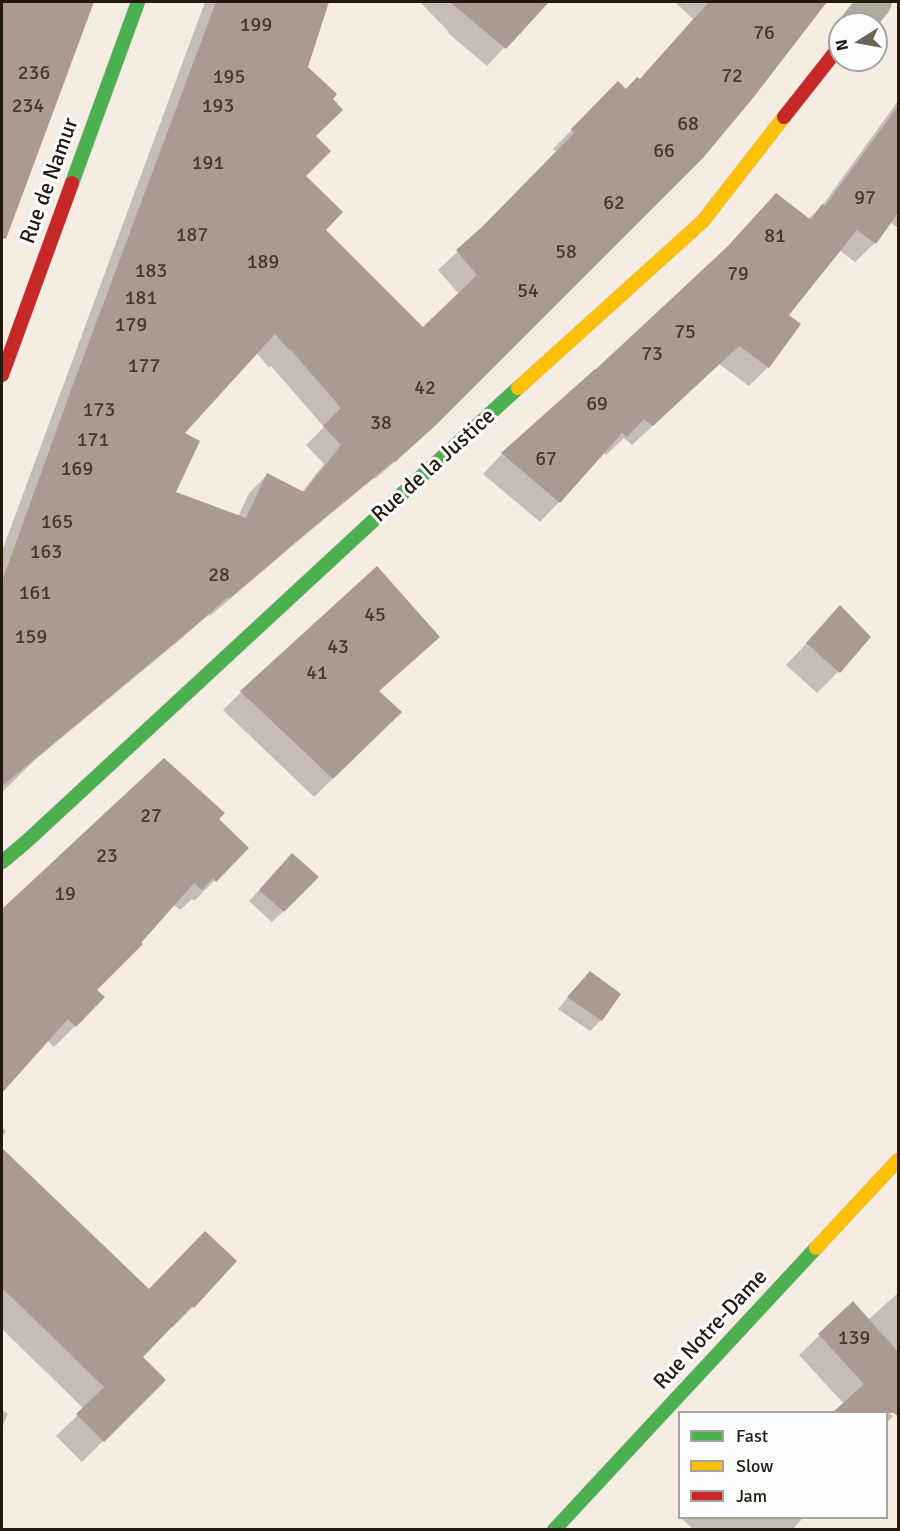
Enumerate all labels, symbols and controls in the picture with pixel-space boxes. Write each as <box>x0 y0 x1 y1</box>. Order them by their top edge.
north arrow <box>828 12 888 72</box>
house number: 199 <box>240 14 272 38</box>
house number: 76 <box>753 22 775 46</box>
text: N <box>831 38 853 52</box>
house number: 236 <box>18 62 50 86</box>
house number: 72 <box>721 65 743 89</box>
house number: 195 <box>213 66 245 90</box>
house number: 234 <box>12 95 44 119</box>
house number: 193 <box>202 95 234 119</box>
house number: 68 <box>677 113 699 137</box>
street label: Rue de Namur <box>15 115 85 247</box>
house number: 66 <box>653 140 675 164</box>
house number: 191 <box>192 152 224 176</box>
house number: 97 <box>854 187 876 211</box>
house number: 62 <box>603 192 625 216</box>
house number: 187 <box>176 224 208 248</box>
house number: 81 <box>764 225 786 249</box>
house number: 58 <box>555 241 577 265</box>
house number: 189 <box>247 251 279 275</box>
house number: 183 <box>135 260 167 284</box>
house number: 79 <box>727 263 749 287</box>
house number: 54 <box>517 280 539 304</box>
house number: 181 <box>125 287 157 311</box>
house number: 179 <box>115 314 147 338</box>
house number: 75 <box>674 321 696 345</box>
house number: 73 <box>641 343 663 367</box>
house number: 177 <box>128 355 160 379</box>
house number: 42 <box>414 377 436 401</box>
house number: 69 <box>586 393 608 417</box>
house number: 173 <box>83 399 115 423</box>
street label: Rue de la Justice <box>367 404 501 528</box>
house number: 38 <box>370 412 392 436</box>
house number: 171 <box>77 429 109 453</box>
house number: 67 <box>535 448 557 472</box>
house number: 169 <box>61 458 93 482</box>
house number: 165 <box>41 511 73 535</box>
house number: 163 <box>30 541 62 565</box>
house number: 28 <box>208 564 230 588</box>
house number: 161 <box>19 582 51 606</box>
house number: 45 <box>364 604 386 628</box>
house number: 159 <box>15 626 47 650</box>
house number: 43 <box>327 636 349 660</box>
house number: 41 <box>306 662 328 686</box>
house number: 27 <box>140 805 162 829</box>
house number: 23 <box>96 845 118 869</box>
house number: 19 <box>54 883 76 907</box>
street label: Rue Notre-Dame <box>649 1264 773 1396</box>
house number: 139 <box>838 1327 870 1351</box>
legend <box>678 1411 888 1519</box>
text: Fast <box>736 1425 768 1447</box>
text: Slow <box>736 1455 773 1477</box>
text: Jam <box>736 1485 767 1507</box>

